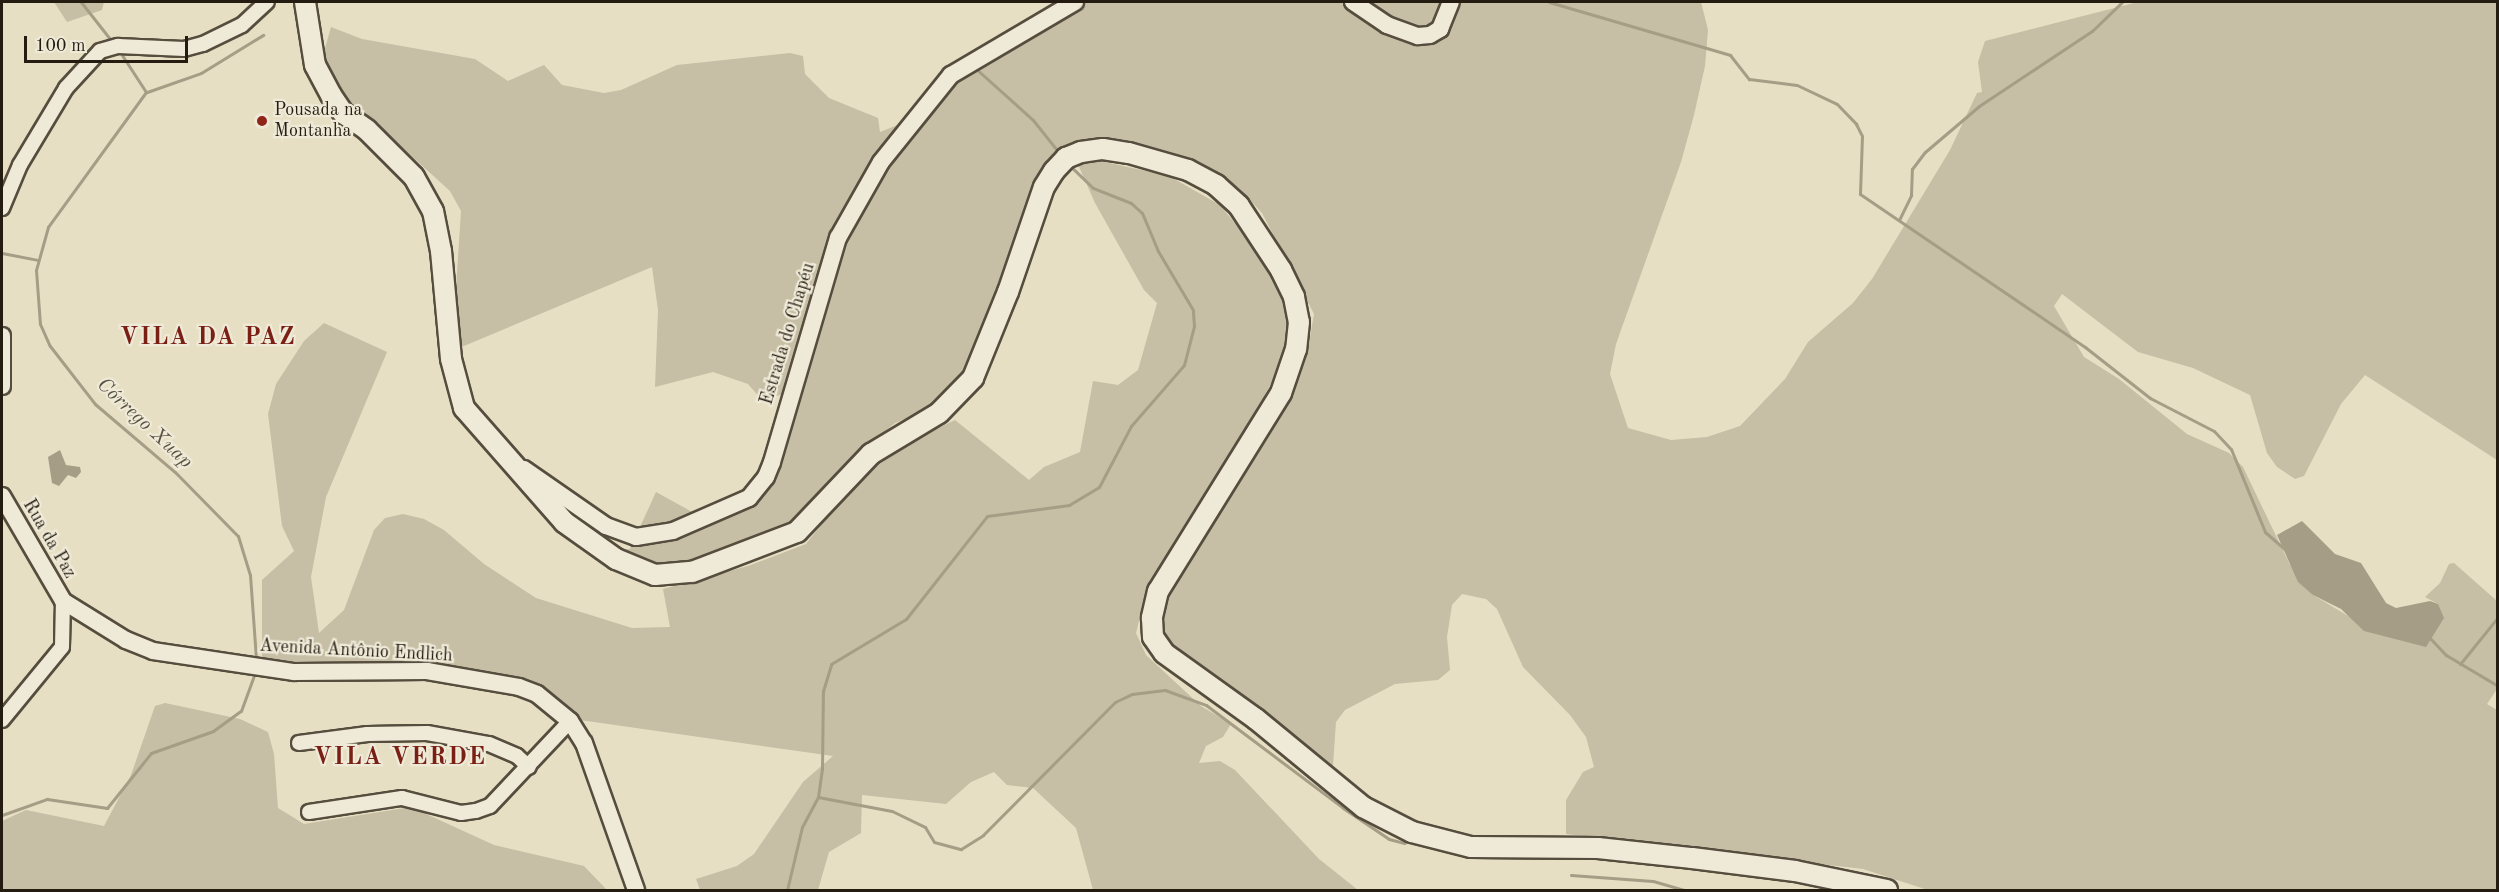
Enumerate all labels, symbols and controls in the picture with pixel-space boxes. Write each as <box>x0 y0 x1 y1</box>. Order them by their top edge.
scale bar <box>27 24 190 62</box>
text: 100 m <box>35 37 86 55</box>
place label: Pousada na Montanha <box>274 100 362 142</box>
marker: Pousada na Montanha <box>255 114 269 128</box>
street label: Estrada do Chapéu <box>756 260 820 408</box>
district label: VILA DA PAZ <box>120 325 296 353</box>
water label: Córrego Xuap <box>91 374 197 474</box>
street label: Rua da Paz <box>18 495 80 583</box>
street label: Avenida Antônio Endlich <box>259 635 453 667</box>
district label: VILA VERDE <box>313 745 487 773</box>

